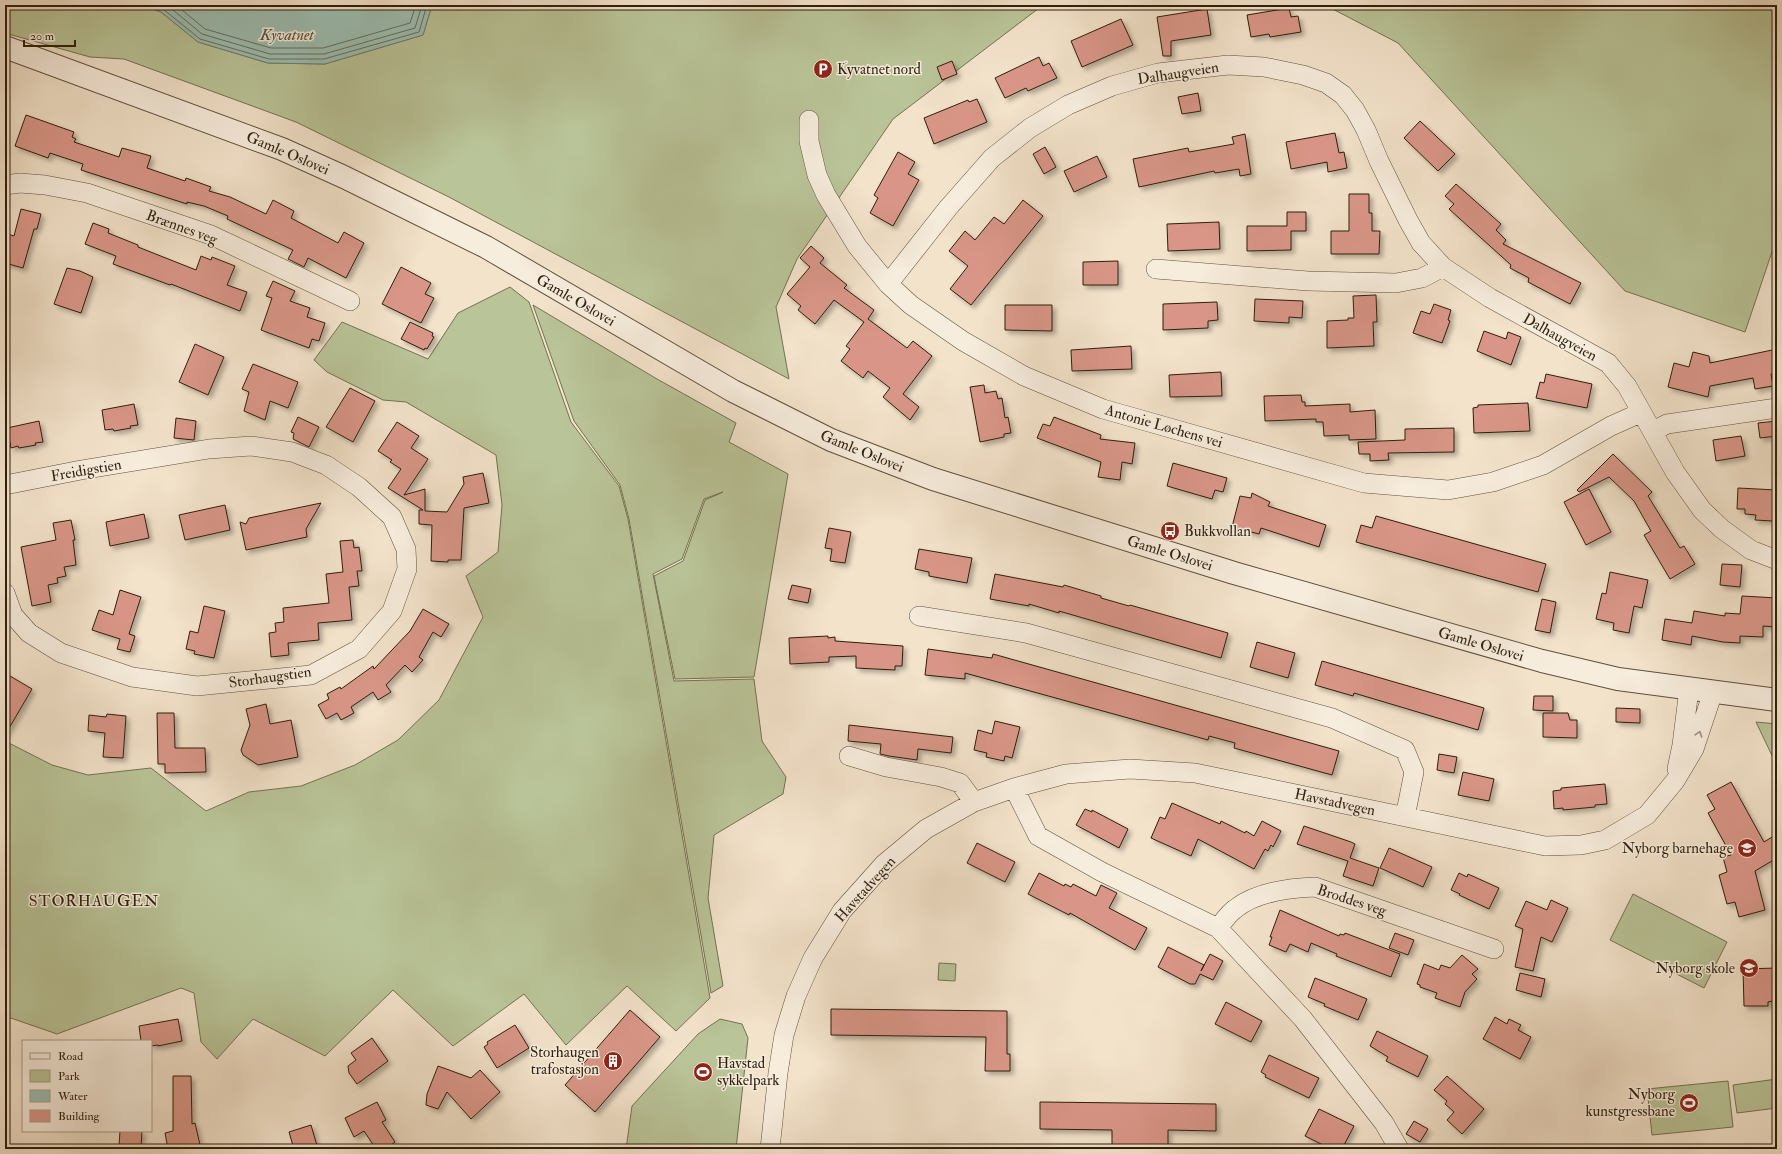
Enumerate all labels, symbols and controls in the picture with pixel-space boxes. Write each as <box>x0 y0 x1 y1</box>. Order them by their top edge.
scale bar <box>24 22 75 48</box>
water label: Kyvatnet <box>259 25 315 45</box>
text: 20 m <box>30 29 55 44</box>
parking icon: Kyvatnet nord <box>812 58 834 80</box>
street label: Dalhaugveien <box>1136 58 1220 89</box>
place label: Kyvatnet nord <box>837 60 921 79</box>
street label: Gamle Oslovei <box>243 127 332 179</box>
street label: Brænnes veg <box>144 206 221 249</box>
street label: Gamle Oslovei <box>533 270 619 331</box>
street label: Dalhaugveien <box>1519 309 1601 366</box>
street label: Antonie Løchens vei <box>1102 400 1225 452</box>
street label: Gamle Oslovei <box>817 426 906 477</box>
street label: Freidigstien <box>49 455 123 486</box>
bus stop icon: Bukkvollan <box>1159 520 1181 542</box>
place label: Bukkvollan <box>1184 522 1251 541</box>
street label: Gamle Oslovei <box>1125 531 1215 575</box>
street label: Gamle Oslovei <box>1436 623 1526 666</box>
street label: Storhaugstien <box>228 662 313 693</box>
one-way arrow <box>1695 731 1703 738</box>
street label: Havstadvegen <box>1293 785 1377 820</box>
school or university icon: Nyborg barnehage <box>1736 837 1758 859</box>
place label: Nyborg barnehage <box>1622 839 1733 858</box>
street label: Havstadvegen <box>831 852 900 926</box>
street label: Broddes veg <box>1315 880 1390 921</box>
district label: STORHAUGEN <box>29 891 159 911</box>
school or university icon: Nyborg skole <box>1738 957 1760 979</box>
place label: Nyborg skole <box>1655 959 1735 978</box>
legend <box>22 1040 152 1132</box>
place label: Storhaugen trafostasjon <box>530 1043 599 1079</box>
text: Road <box>58 1049 83 1064</box>
building icon: Storhaugen trafostasjon <box>602 1050 624 1072</box>
place label: Havstad sykkelpark <box>717 1054 779 1091</box>
sports icon: Havstad sykkelpark <box>692 1061 714 1083</box>
text: Park <box>58 1069 80 1084</box>
place label: Nyborg kunstgressbane <box>1585 1085 1676 1121</box>
text: Water <box>57 1089 88 1104</box>
sports icon: Nyborg kunstgressbane <box>1678 1092 1700 1114</box>
text: Building <box>58 1109 101 1124</box>

